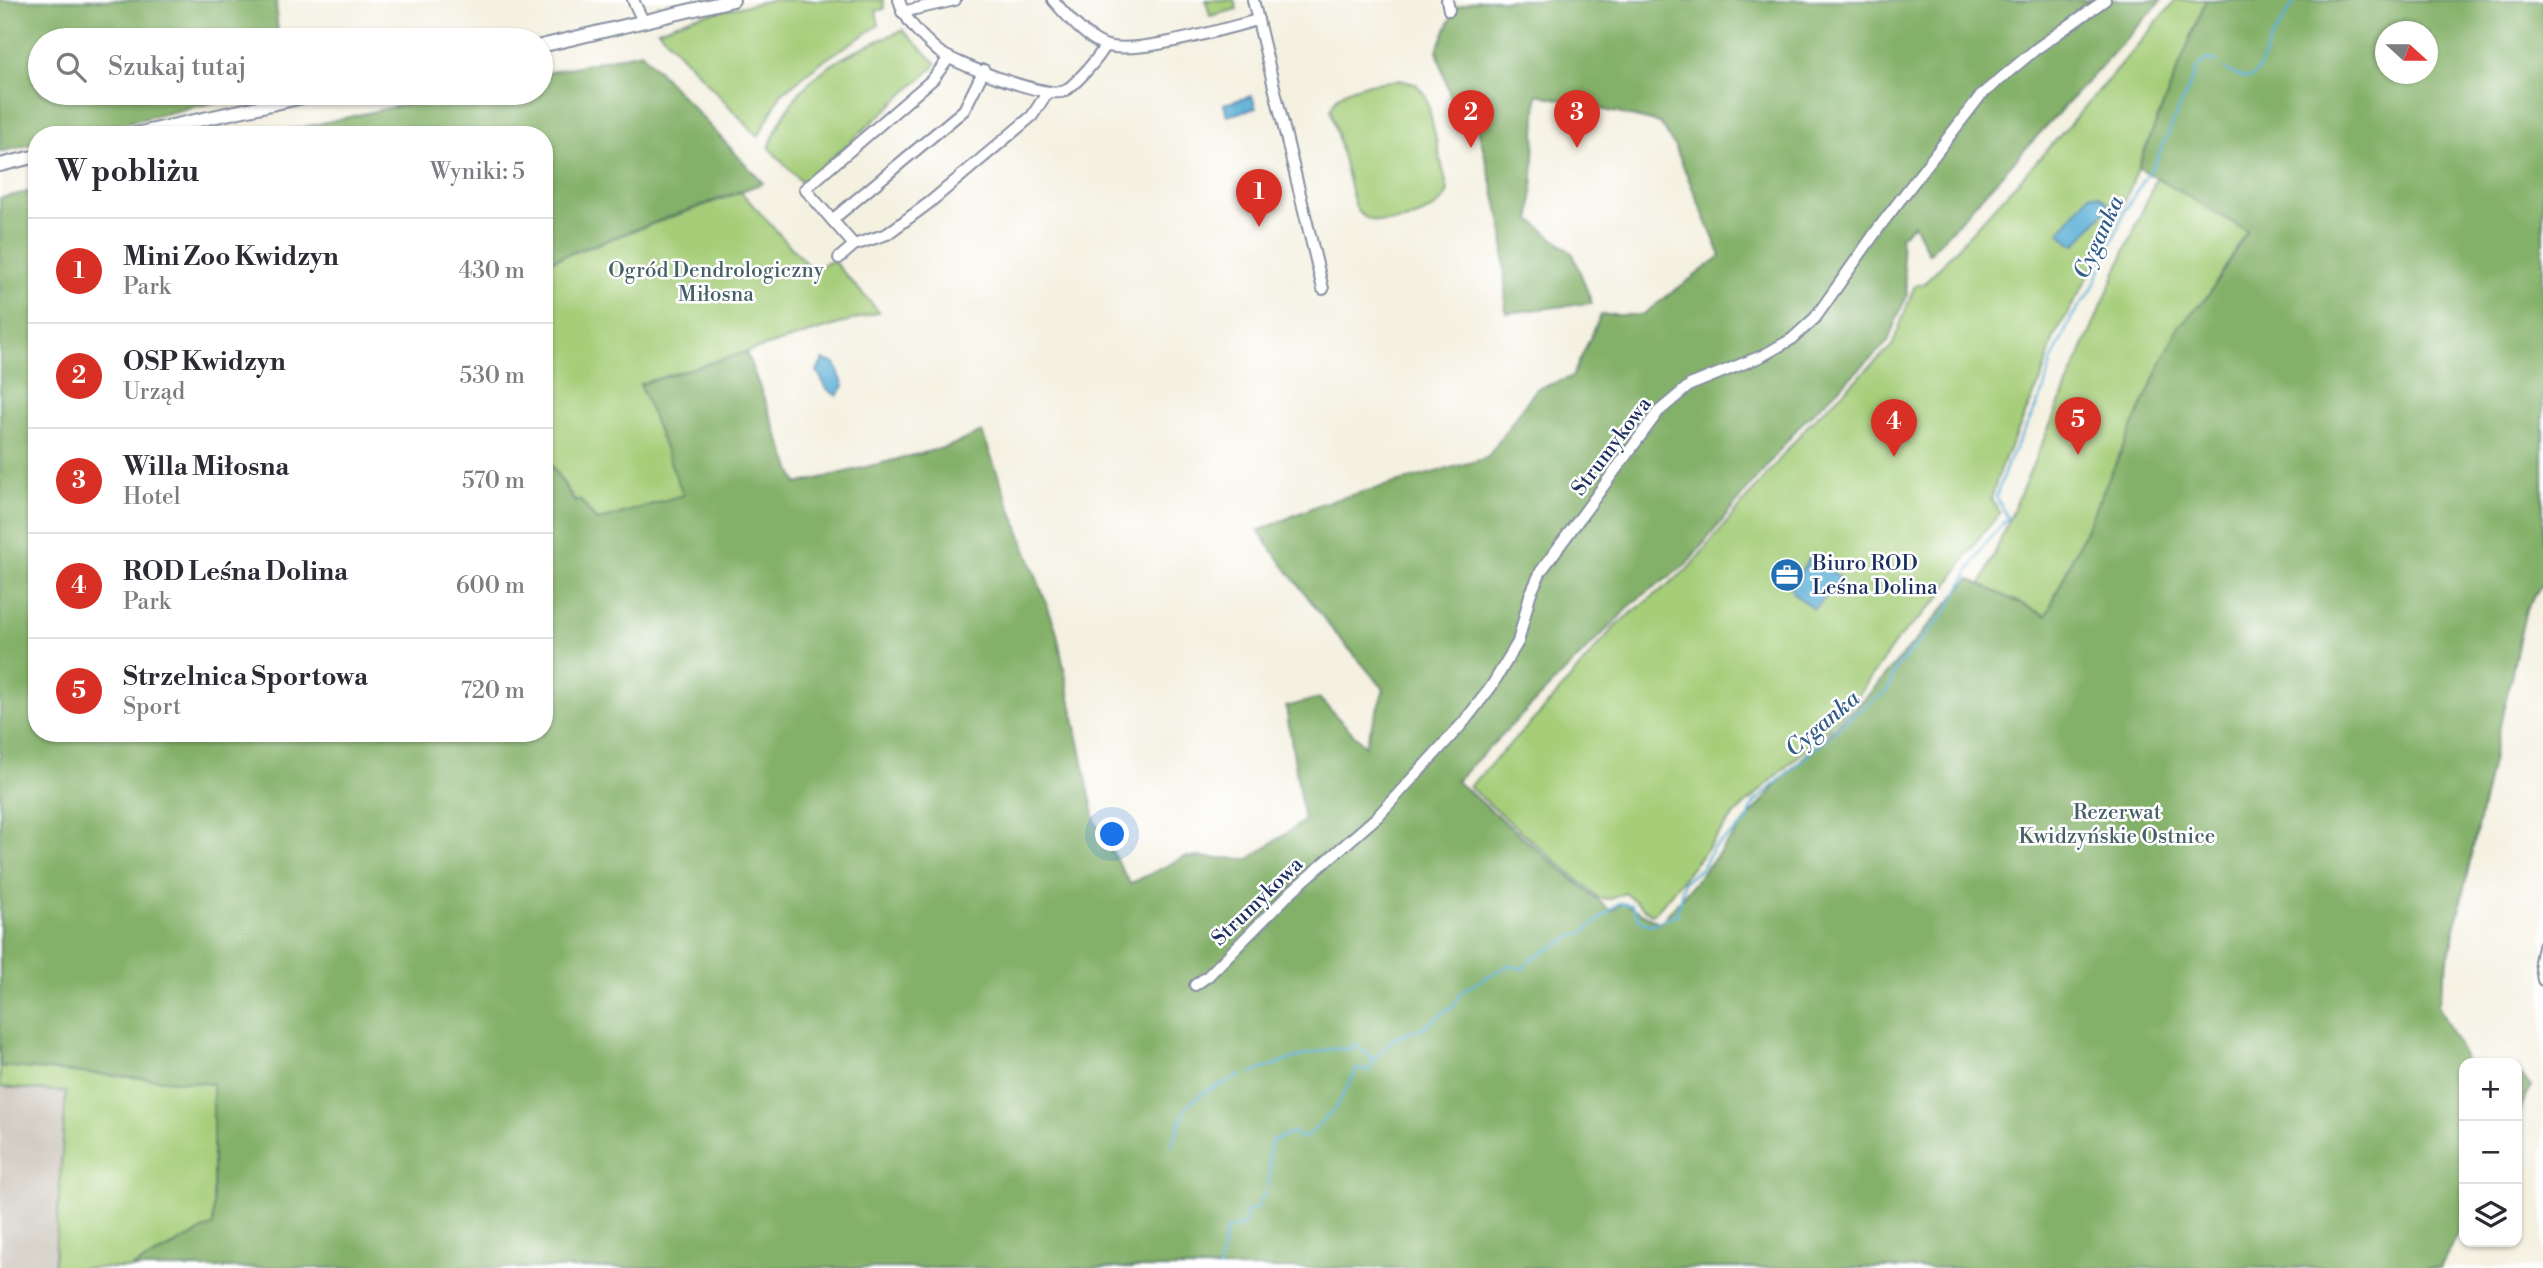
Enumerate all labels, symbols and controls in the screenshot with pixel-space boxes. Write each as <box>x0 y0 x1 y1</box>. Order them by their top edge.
north arrow <box>2375 21 2438 84</box>
search box <box>28 28 553 105</box>
icon: search <box>52 48 90 86</box>
text: Szukaj tutaj <box>108 51 247 83</box>
pin: 2 <box>1448 90 1494 148</box>
pin: 3 <box>1554 90 1600 148</box>
text: W pobliżu <box>56 153 199 191</box>
text: Wyniki: 5 <box>430 158 525 186</box>
pin: 1 <box>1236 169 1282 227</box>
water label: Cyganka <box>2067 191 2130 283</box>
text: Mini Zoo Kwidzyn <box>123 241 339 273</box>
text: 1 <box>73 257 85 285</box>
text: 430 m <box>458 257 525 285</box>
park label: Ogród Dendrologiczny Miłosna <box>608 258 825 308</box>
text: Park <box>123 273 171 301</box>
text: OSP Kwidzyn <box>123 346 286 378</box>
text: 2 <box>72 362 86 390</box>
text: 530 m <box>459 362 525 390</box>
text: Urząd <box>123 378 185 406</box>
street label: Strumykowa <box>1566 392 1658 501</box>
pin: 5 <box>2055 397 2101 455</box>
pin: 4 <box>1871 399 1917 457</box>
text: Willa Miłosna <box>123 451 289 483</box>
text: 3 <box>72 467 86 495</box>
text: 570 m <box>462 467 525 495</box>
text: Hotel <box>123 483 181 511</box>
place label: Biuro ROD Leśna Dolina <box>1811 551 1938 601</box>
text: ROD Leśna Dolina <box>123 556 348 588</box>
office icon: Biuro ROD Leśna Dolina <box>1768 556 1806 594</box>
text: 4 <box>71 572 87 600</box>
text: 600 m <box>456 572 525 600</box>
text: Park <box>123 588 171 616</box>
text: Strzelnica Sportowa <box>123 661 368 693</box>
text: 5 <box>72 677 86 705</box>
text: 720 m <box>460 677 525 705</box>
water label: Cyganka <box>1780 684 1866 763</box>
text: Sport <box>123 693 181 721</box>
park label: Rezerwat Kwidzyńskie Ostnice <box>2019 800 2215 850</box>
your location <box>1095 817 1129 851</box>
street label: Strumykowa <box>1207 851 1309 952</box>
map controls <box>2459 1058 2522 1247</box>
button: + <box>2459 1058 2522 1121</box>
button: − <box>2459 1121 2522 1184</box>
button: layers <box>2459 1184 2522 1247</box>

